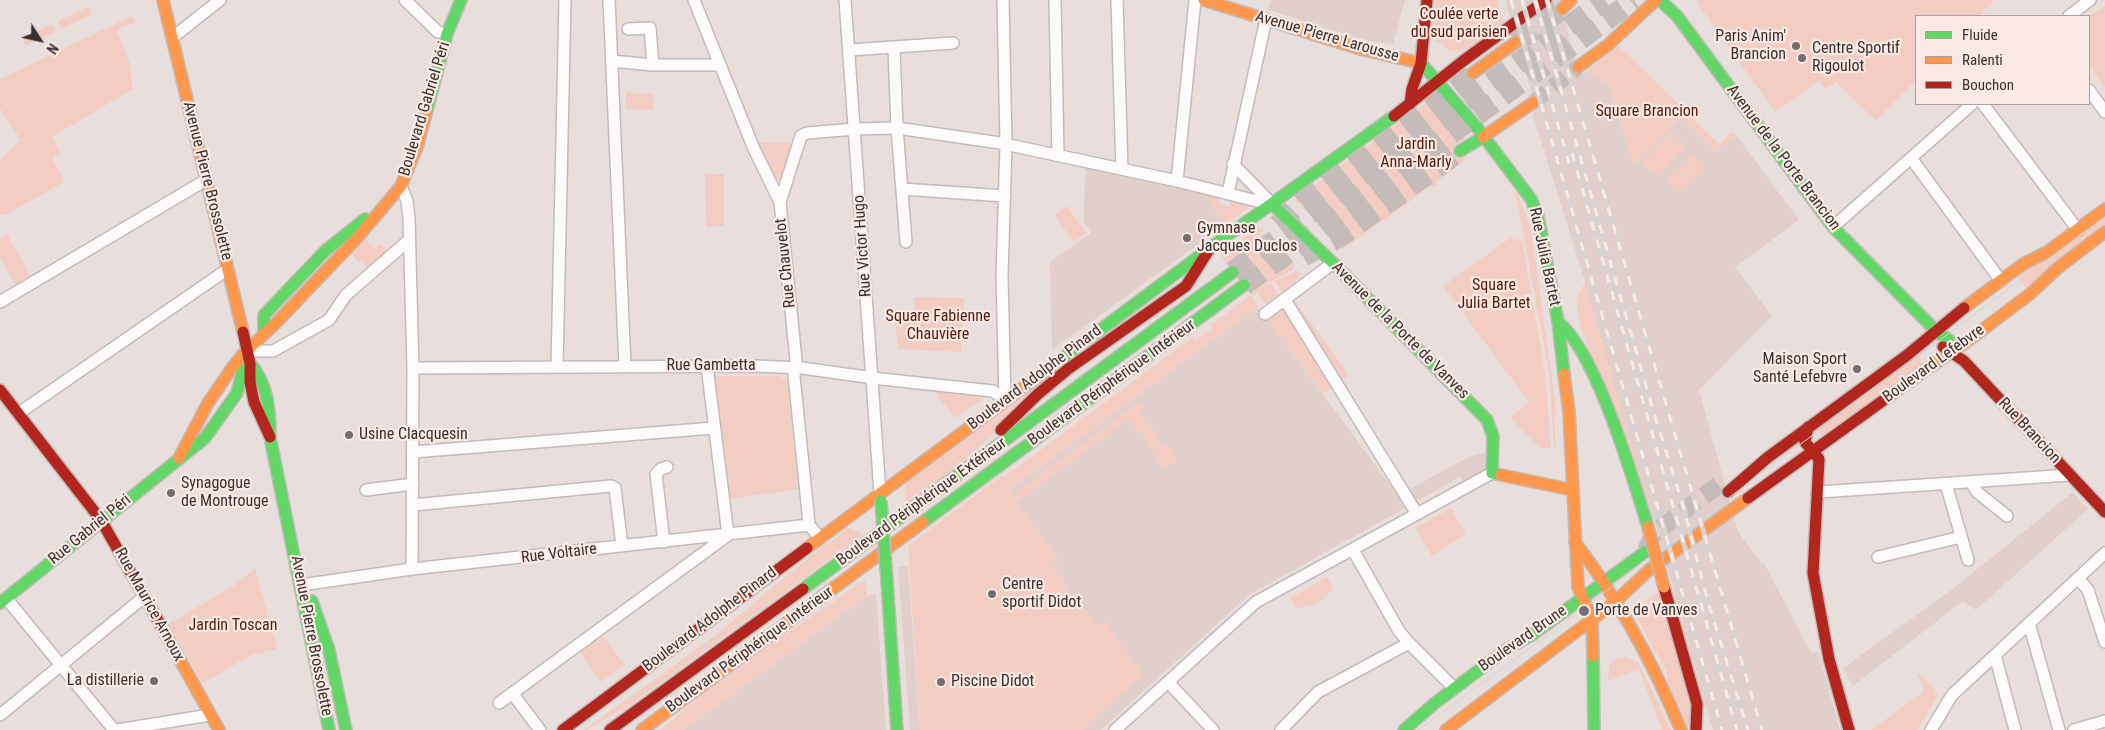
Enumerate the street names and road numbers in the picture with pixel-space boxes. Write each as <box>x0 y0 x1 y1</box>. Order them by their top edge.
street label: Avenue Pierre Larousse <box>1253 7 1401 67</box>
street label: Boulevard Gabriel Péri <box>395 39 455 179</box>
street label: Avenue de la Porte Brancion <box>1722 81 1844 235</box>
street label: Avenue Pierre Brossolette <box>178 100 236 262</box>
street label: Rue Victor Hugo <box>850 194 876 298</box>
street label: Rue Julia Bartet <box>1524 206 1564 308</box>
street label: Rue Chauvelot <box>772 217 800 309</box>
street label: Avenue de la Porte de Vanves <box>1327 258 1473 404</box>
street label: Boulevard Périphérique Intérieur <box>1025 316 1199 450</box>
street label: Boulevard Adolphe Pinard <box>964 321 1106 435</box>
street label: Boulevard Lefebvre <box>1880 321 1988 407</box>
street label: Rue Gambetta <box>666 356 756 376</box>
street label: Rue Brancion <box>1994 394 2064 468</box>
street label: Boulevard Périphérique Extérieur <box>833 434 1011 570</box>
street label: Rue Gabriel Péri <box>45 491 135 569</box>
street label: Rue Voltaire <box>520 540 598 568</box>
street label: Rue Maurice Arnoux <box>110 545 188 665</box>
street label: Avenue Pierre Brossolette <box>286 554 336 718</box>
street label: Boulevard Adolphe Pinard <box>639 563 781 677</box>
street label: Boulevard Périphérique Intérieur <box>663 583 837 717</box>
street label: Boulevard Brune <box>1475 602 1571 676</box>

